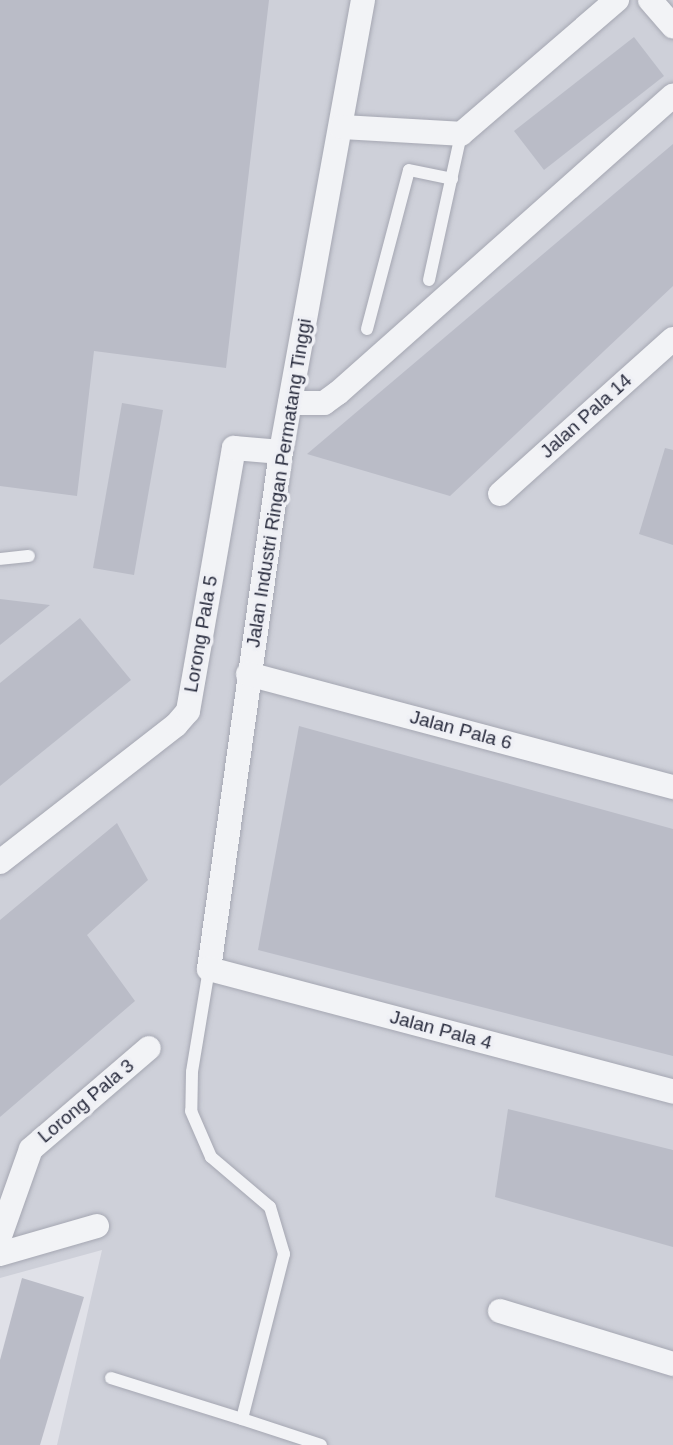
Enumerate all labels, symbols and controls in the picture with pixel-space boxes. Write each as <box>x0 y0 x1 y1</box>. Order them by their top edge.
street label: Jalan Industri Ringan Permatang Tinggi <box>242 317 316 649</box>
street label: Jalan Pala 14 <box>536 369 636 463</box>
street label: Lorong Pala 5 <box>180 574 222 694</box>
street label: Jalan Pala 6 <box>408 705 514 755</box>
street label: Jalan Pala 4 <box>388 1005 494 1055</box>
street label: Lorong Pala 3 <box>33 1054 139 1148</box>

